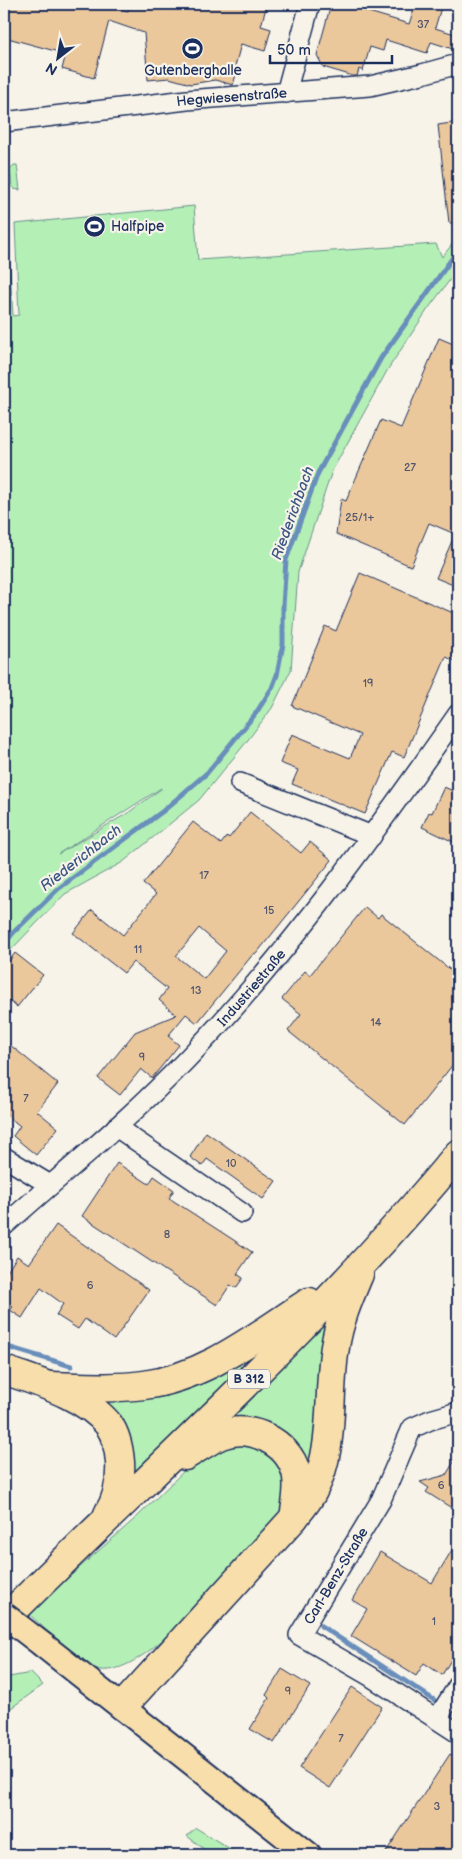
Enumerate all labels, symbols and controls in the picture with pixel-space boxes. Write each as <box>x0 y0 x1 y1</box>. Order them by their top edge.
house number: 37 <box>417 18 430 31</box>
north arrow <box>32 32 82 82</box>
scale bar <box>270 32 392 64</box>
sports icon: Gutenberghalle <box>181 36 205 60</box>
text: 50 m <box>277 41 311 60</box>
text: N <box>43 59 60 79</box>
place label: Gutenberghalle <box>144 62 242 79</box>
street label: Hegwiesenstraße <box>175 84 287 110</box>
sports icon: Halfpipe <box>83 214 107 238</box>
place label: Halfpipe <box>111 218 164 235</box>
house number: 27 <box>404 461 417 474</box>
water label: Riederichbach <box>267 464 319 562</box>
house number: 25/1+ <box>345 511 375 524</box>
house number: 19 <box>363 677 373 690</box>
water label: Riederichbach <box>36 820 126 896</box>
house number: 17 <box>199 869 209 882</box>
house number: 15 <box>264 904 274 917</box>
house number: 11 <box>134 943 142 956</box>
street label: Industriestraße <box>214 946 289 1030</box>
house number: 13 <box>190 984 202 997</box>
house number: 14 <box>371 1016 382 1029</box>
house number: 9 <box>139 1051 145 1064</box>
house number: 7 <box>23 1092 29 1105</box>
house number: 10 <box>226 1157 237 1170</box>
house number: 8 <box>164 1228 170 1241</box>
house number: 6 <box>87 1279 94 1292</box>
road number: B 312 <box>228 1370 270 1388</box>
house number: 6 <box>438 1479 445 1492</box>
street label: Carl-Benz-Straße <box>300 1524 372 1628</box>
house number: 1 <box>432 1615 436 1628</box>
house number: 9 <box>285 1685 291 1698</box>
house number: 7 <box>338 1732 344 1745</box>
house number: 3 <box>434 1800 441 1813</box>

